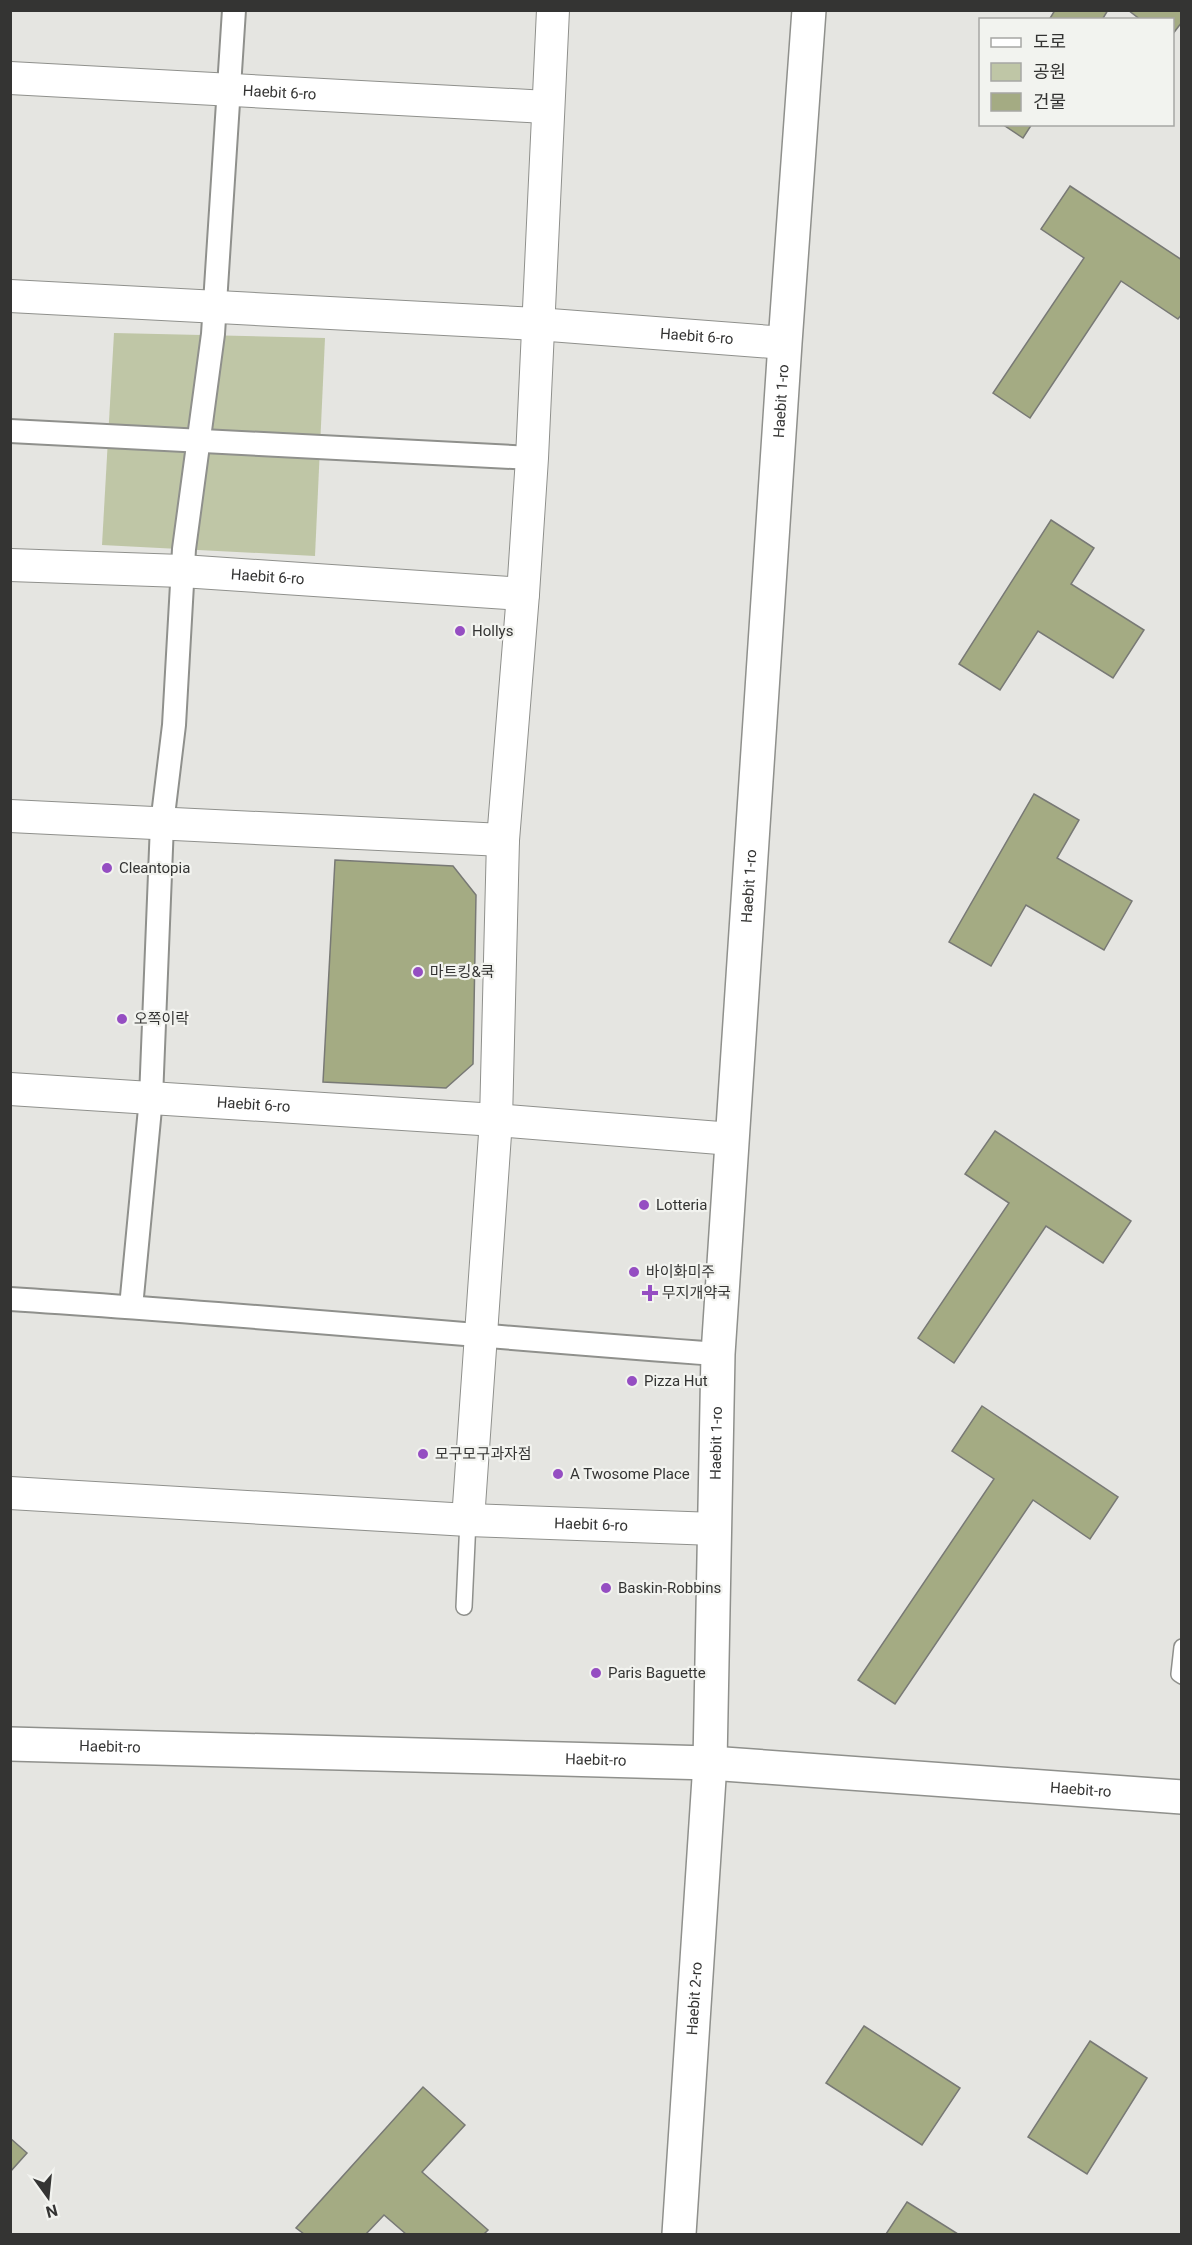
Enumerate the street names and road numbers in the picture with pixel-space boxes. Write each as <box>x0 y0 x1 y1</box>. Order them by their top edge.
street label: Haebit 6-ro <box>242 82 317 104</box>
street label: Haebit 6-ro <box>659 324 734 348</box>
street label: Haebit 1-ro <box>770 364 793 439</box>
street label: Haebit 6-ro <box>230 565 305 588</box>
street label: Haebit 1-ro <box>738 849 760 923</box>
street label: Haebit 6-ro <box>216 1093 291 1116</box>
street label: Haebit 1-ro <box>707 1406 726 1480</box>
street label: Haebit 6-ro <box>554 1514 628 1535</box>
street label: Haebit-ro <box>79 1737 141 1757</box>
street label: Haebit-ro <box>565 1750 627 1770</box>
street label: Haebit-ro <box>1049 1779 1112 1801</box>
street label: Haebit 2-ro <box>683 1961 706 2036</box>

